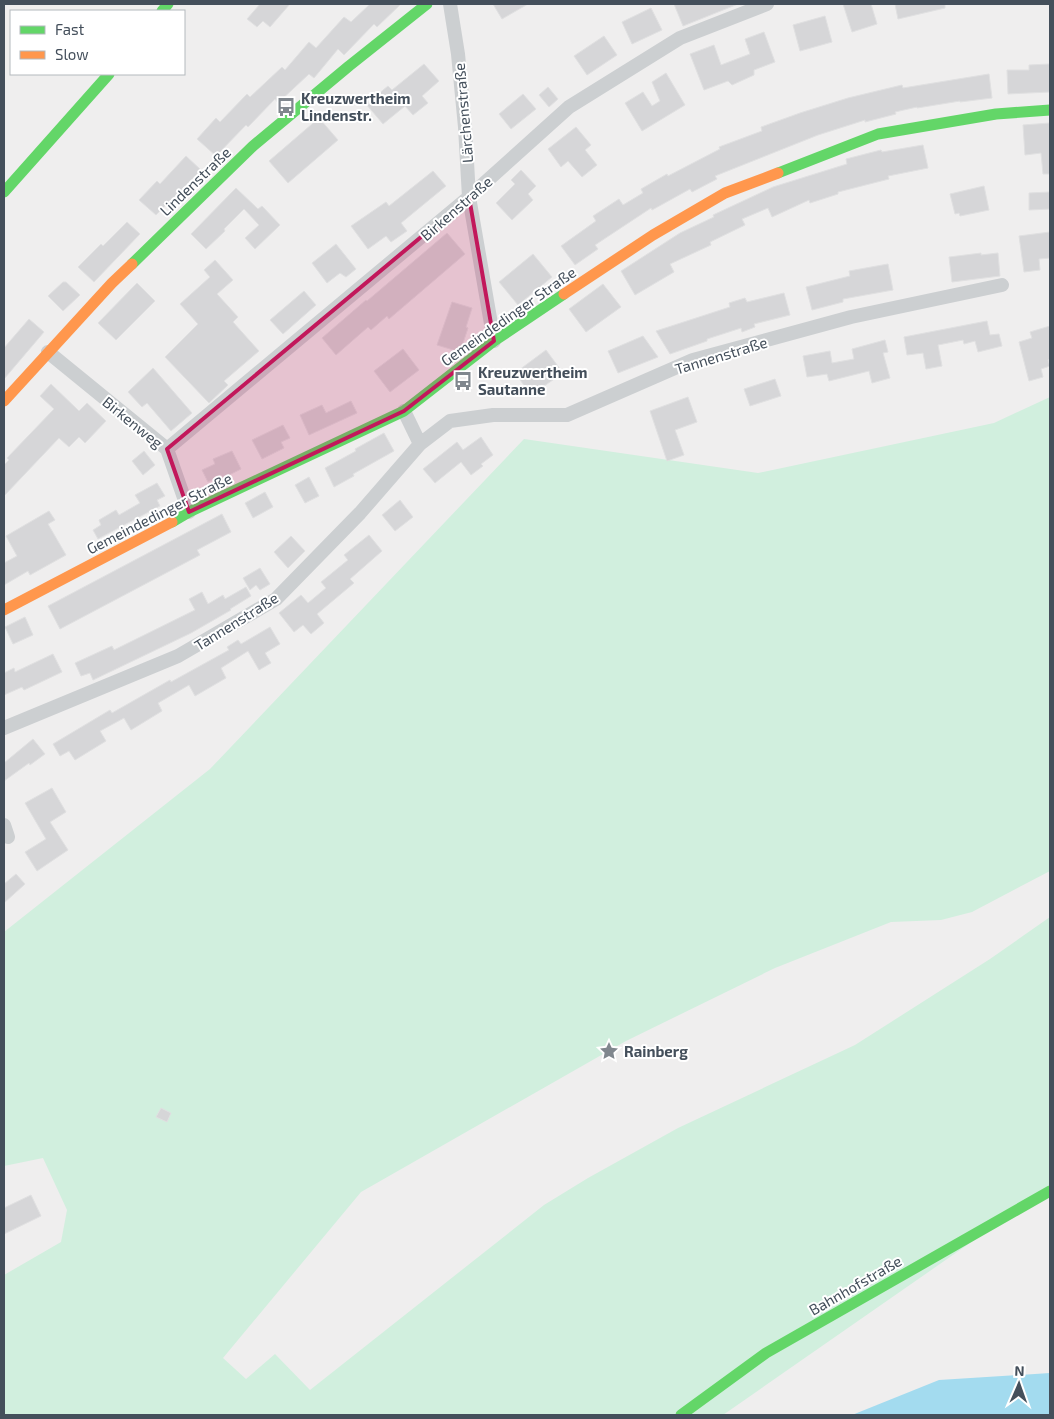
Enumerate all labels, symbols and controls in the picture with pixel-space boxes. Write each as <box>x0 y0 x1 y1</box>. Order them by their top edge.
legend <box>10 10 185 75</box>
text: Fast <box>55 20 85 38</box>
text: Slow <box>55 45 89 63</box>
street label: Lärchenstraße <box>450 62 476 164</box>
place label: Kreuzwertheim Lindenstr. <box>301 89 411 124</box>
bus stop icon: Kreuzwertheim Lindenstr. <box>275 96 297 118</box>
street label: Lindenstraße <box>156 143 234 219</box>
street label: Birkenstraße <box>417 172 495 244</box>
street label: Gemeindedinger Straße <box>437 263 579 369</box>
street label: Tannenstraße <box>673 332 769 378</box>
place label: Kreuzwertheim Sautanne <box>478 363 588 398</box>
bus stop icon: Kreuzwertheim Sautanne <box>452 370 474 392</box>
street label: Birkenweg <box>99 392 167 452</box>
street label: Gemeindedinger Straße <box>83 469 235 557</box>
street label: Tannenstraße <box>191 588 281 654</box>
place icon: Rainberg <box>598 1040 620 1062</box>
place label: Rainberg <box>624 1042 688 1060</box>
street label: Bahnhofstraße <box>806 1251 904 1319</box>
north arrow <box>994 1359 1044 1409</box>
text: N <box>1014 1362 1025 1379</box>

